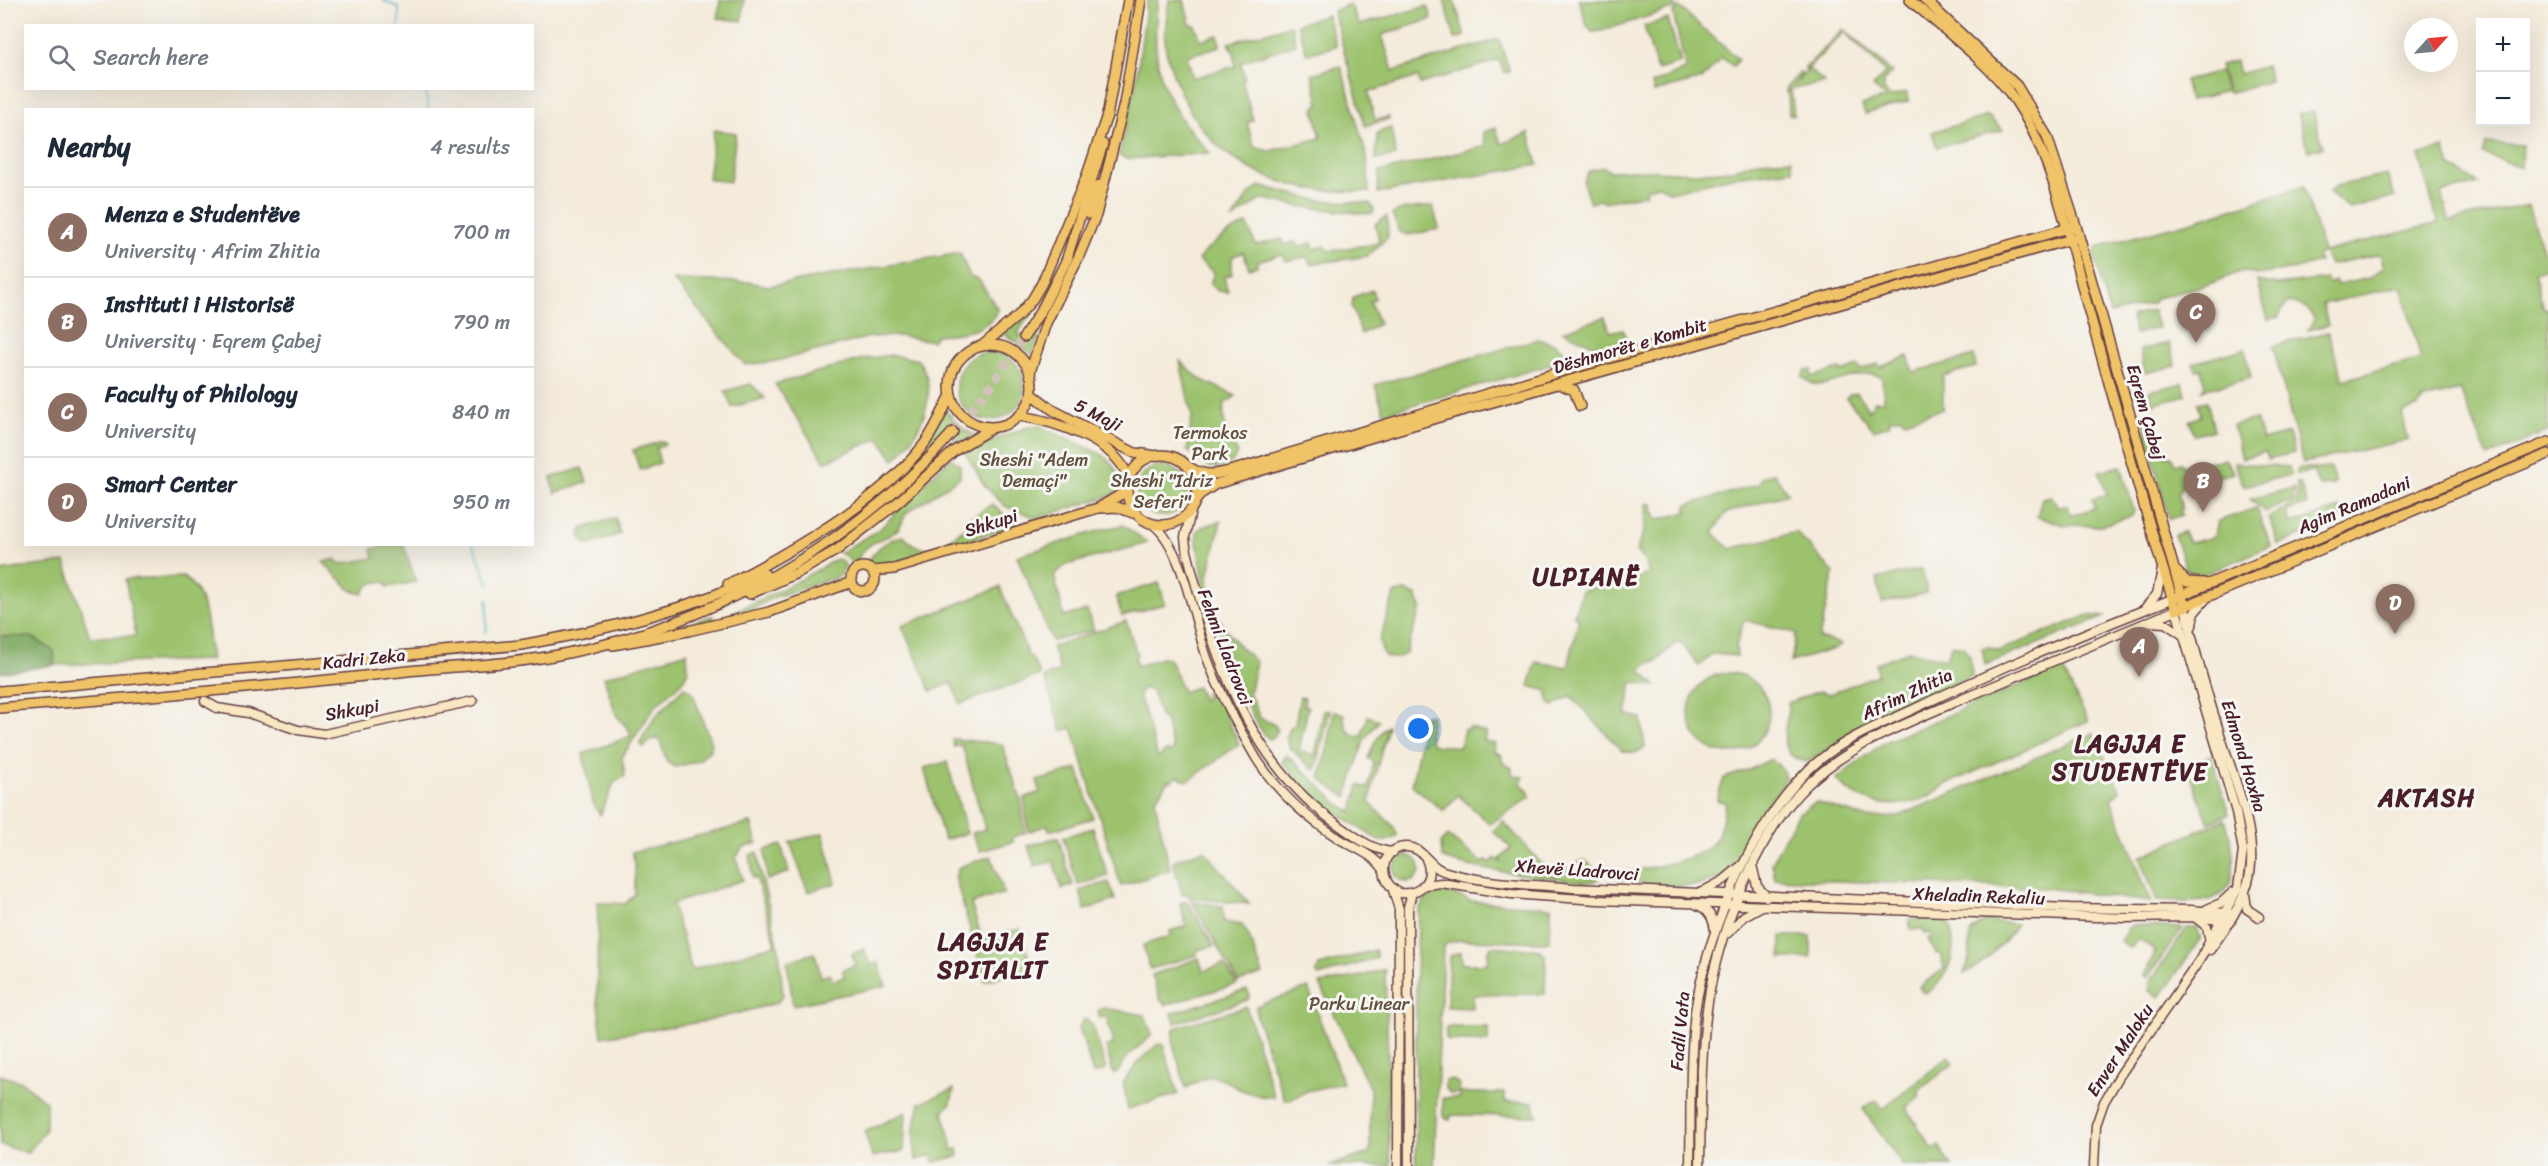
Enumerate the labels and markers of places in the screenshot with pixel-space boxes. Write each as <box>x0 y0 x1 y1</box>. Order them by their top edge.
pin: C <box>2176 294 2216 343</box>
pin: B <box>2184 462 2222 512</box>
pin: D <box>2376 584 2414 634</box>
pin: A <box>2120 628 2158 677</box>

